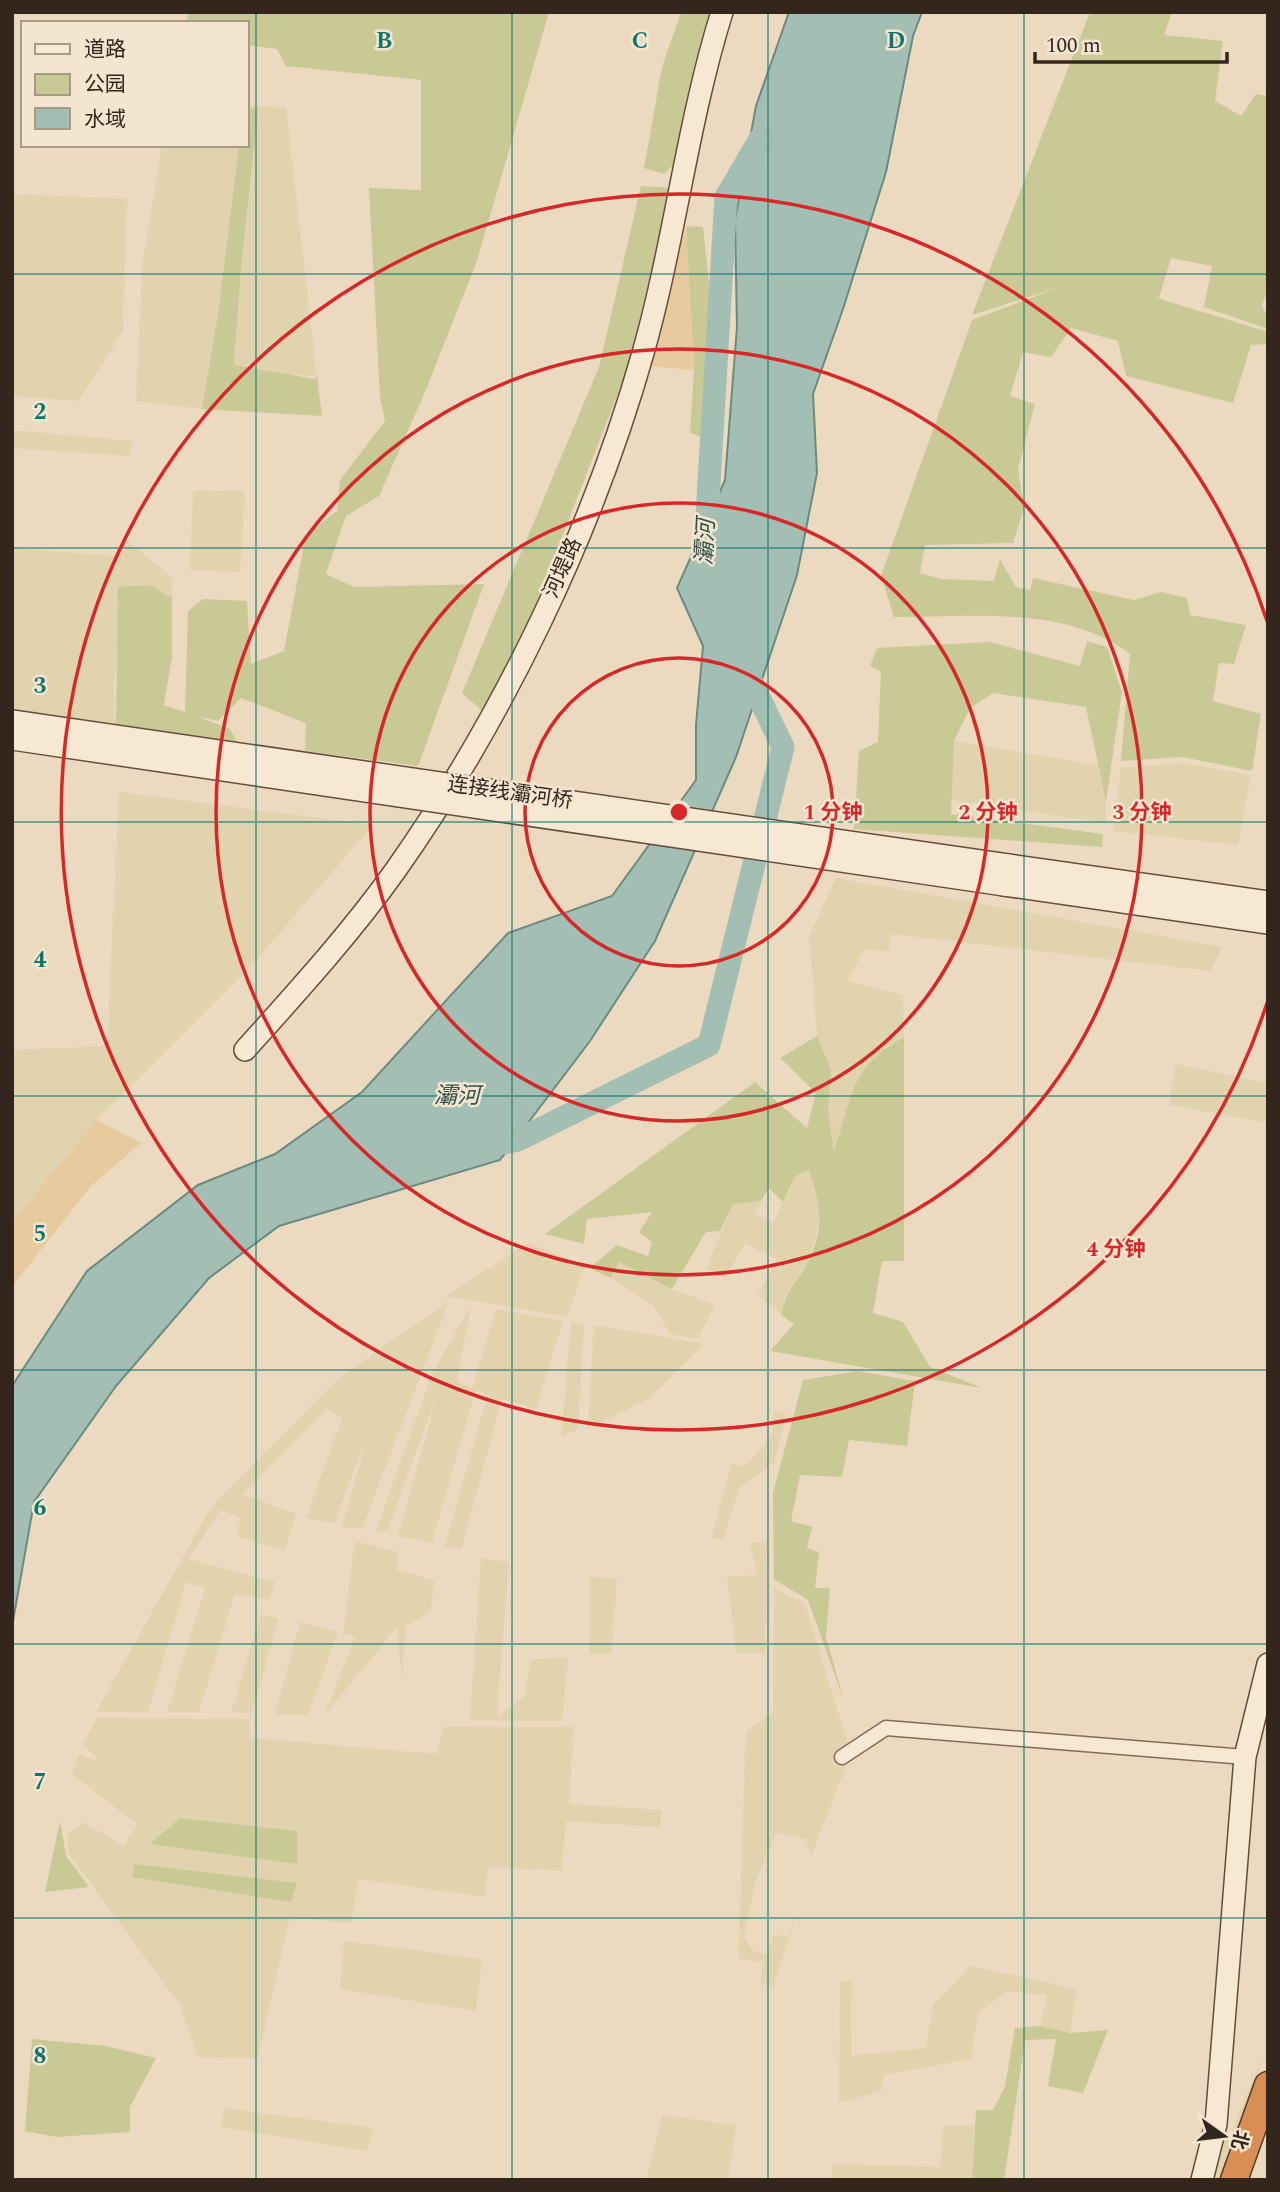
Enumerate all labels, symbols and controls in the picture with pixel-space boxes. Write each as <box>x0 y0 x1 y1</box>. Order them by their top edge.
legend <box>21 21 248 147</box>
scale bar <box>1035 21 1228 65</box>
text: B <box>376 24 392 59</box>
text: C <box>632 24 648 59</box>
text: D <box>887 24 905 59</box>
text: 100 m <box>1046 30 1101 62</box>
text: 道路 <box>84 34 126 66</box>
text: 公园 <box>84 69 126 101</box>
text: 水域 <box>84 104 126 136</box>
text: 2 <box>34 395 47 430</box>
water label: 灞河 <box>687 514 725 566</box>
street label: 河堤路 <box>536 533 590 603</box>
text: 3 <box>34 669 47 704</box>
street label: 连接线灞河桥 <box>445 768 575 818</box>
text: 1 分钟 <box>803 797 863 829</box>
text: 2 分钟 <box>958 797 1018 829</box>
text: 3 分钟 <box>1112 797 1172 829</box>
centre of rings <box>667 800 691 824</box>
text: 4 <box>34 943 47 978</box>
water label: 灞河 <box>434 1079 484 1114</box>
text: 5 <box>34 1217 46 1252</box>
text: 4 分钟 <box>1086 1234 1146 1266</box>
text: 6 <box>34 1491 47 1526</box>
text: 7 <box>34 1765 46 1800</box>
text: 8 <box>34 2039 46 2074</box>
north arrow <box>1189 2101 1259 2171</box>
text: 北 <box>1223 2127 1255 2152</box>

